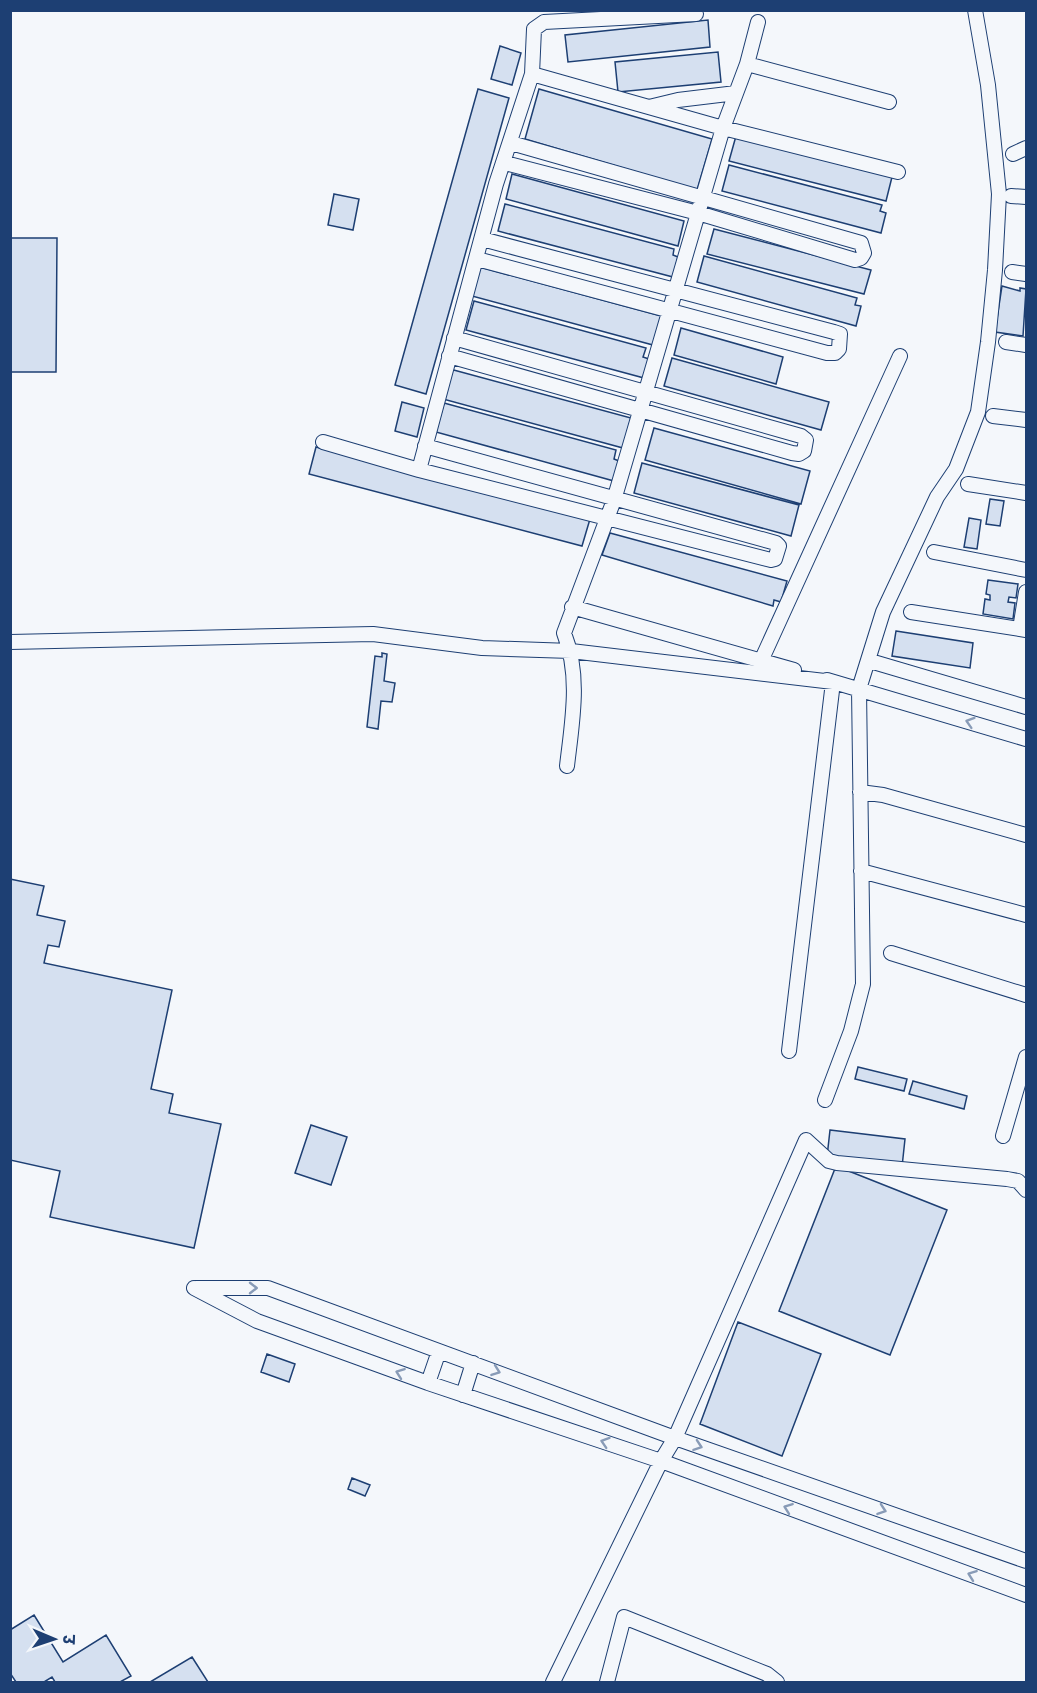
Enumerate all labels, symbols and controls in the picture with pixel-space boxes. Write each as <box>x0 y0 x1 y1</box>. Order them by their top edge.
one-way arrow <box>966 717 976 729</box>
one-way arrow <box>248 1282 257 1294</box>
one-way arrow <box>490 1364 501 1377</box>
one-way arrow <box>395 1368 406 1381</box>
one-way arrow <box>600 1437 611 1450</box>
one-way arrow <box>693 1438 703 1451</box>
one-way arrow <box>783 1503 794 1516</box>
one-way arrow <box>877 1503 887 1516</box>
one-way arrow <box>967 1570 978 1582</box>
north arrow <box>24 1609 84 1669</box>
text: उ <box>57 1634 80 1645</box>

